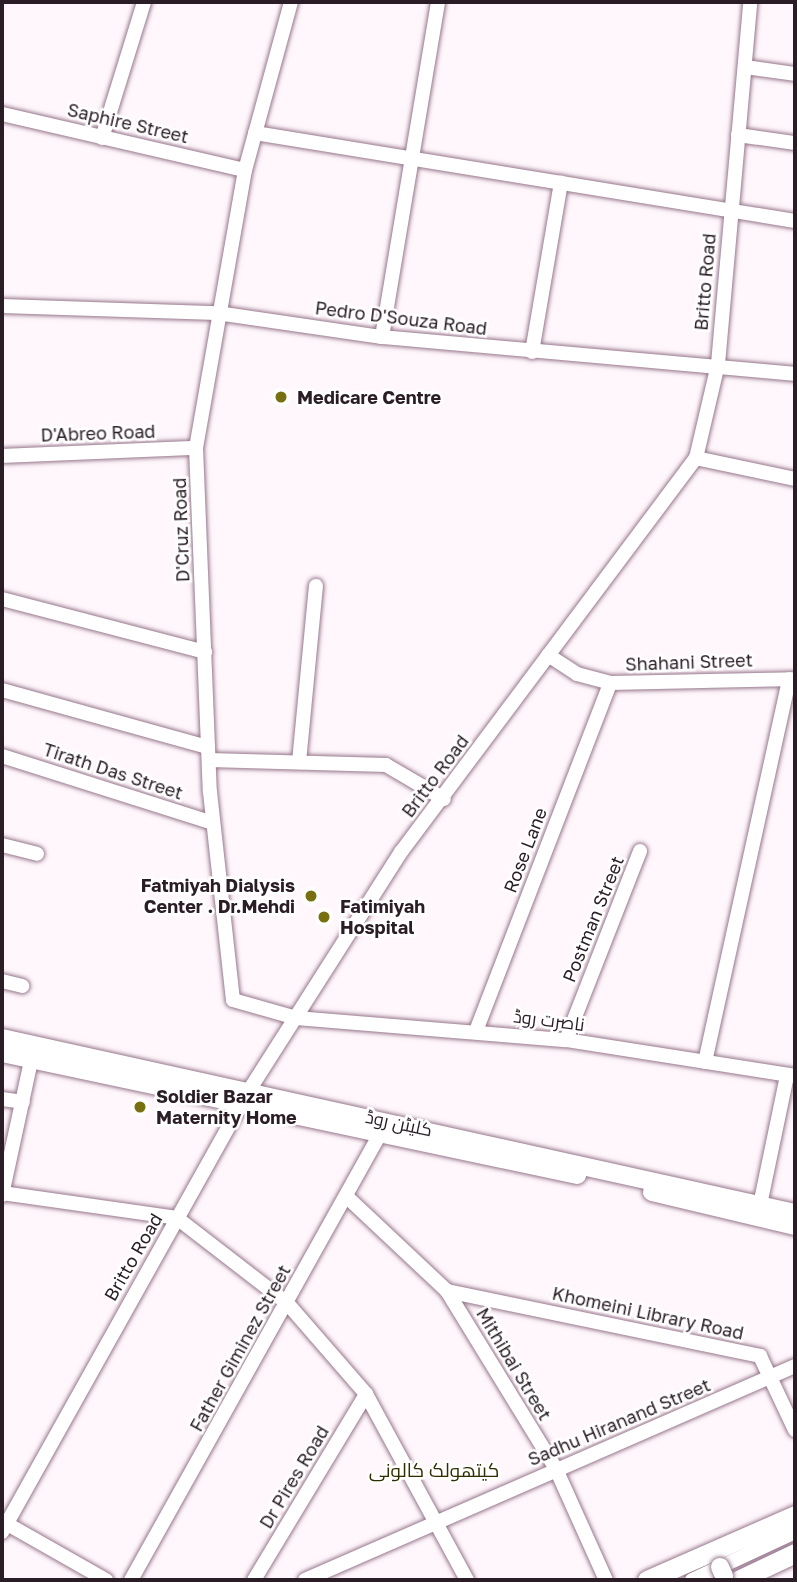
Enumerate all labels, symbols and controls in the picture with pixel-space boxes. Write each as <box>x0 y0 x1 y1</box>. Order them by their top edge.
street label: Saphire Street <box>65 99 191 147</box>
street label: Britto Road <box>690 232 720 332</box>
street label: Pedro D'Souza Road <box>314 297 488 339</box>
place label: Medicare Centre <box>297 386 441 408</box>
marker: Medicare Centre <box>271 387 291 407</box>
street label: D'Abreo Road <box>40 420 156 446</box>
street label: D'Cruz Road <box>168 477 194 583</box>
street label: Shahani Street <box>625 649 753 675</box>
street label: Britto Road <box>397 731 473 821</box>
street label: Tirath Das Street <box>40 738 186 804</box>
street label: Rose Lane <box>499 804 551 896</box>
street label: Postman Street <box>558 853 628 985</box>
place label: Fatmiyah Dialysis Center . Dr.Mehdi <box>141 875 295 917</box>
marker: Fatmiyah Dialysis Center . Dr.Mehdi <box>301 886 321 906</box>
place label: Fatimiyah Hospital <box>340 896 425 939</box>
marker: Fatimiyah Hospital <box>314 907 334 927</box>
street label: ناصرت روڈ <box>512 1005 586 1035</box>
place label: Soldier Bazar Maternity Home <box>156 1086 297 1128</box>
marker: Soldier Bazar Maternity Home <box>130 1097 150 1117</box>
street label: کلیٹن روڈ <box>364 1105 434 1141</box>
street label: Britto Road <box>99 1209 167 1305</box>
street label: Father Giminez Street <box>185 1261 295 1435</box>
street label: Khomeini Library Road <box>550 1282 746 1344</box>
street label: Mithibai Street <box>472 1304 556 1424</box>
street label: Sadhu Hiranand Street <box>525 1374 713 1470</box>
street label: Dr Pires Road <box>255 1422 333 1532</box>
district label: کیتھولک کالونی <box>369 1459 499 1481</box>

